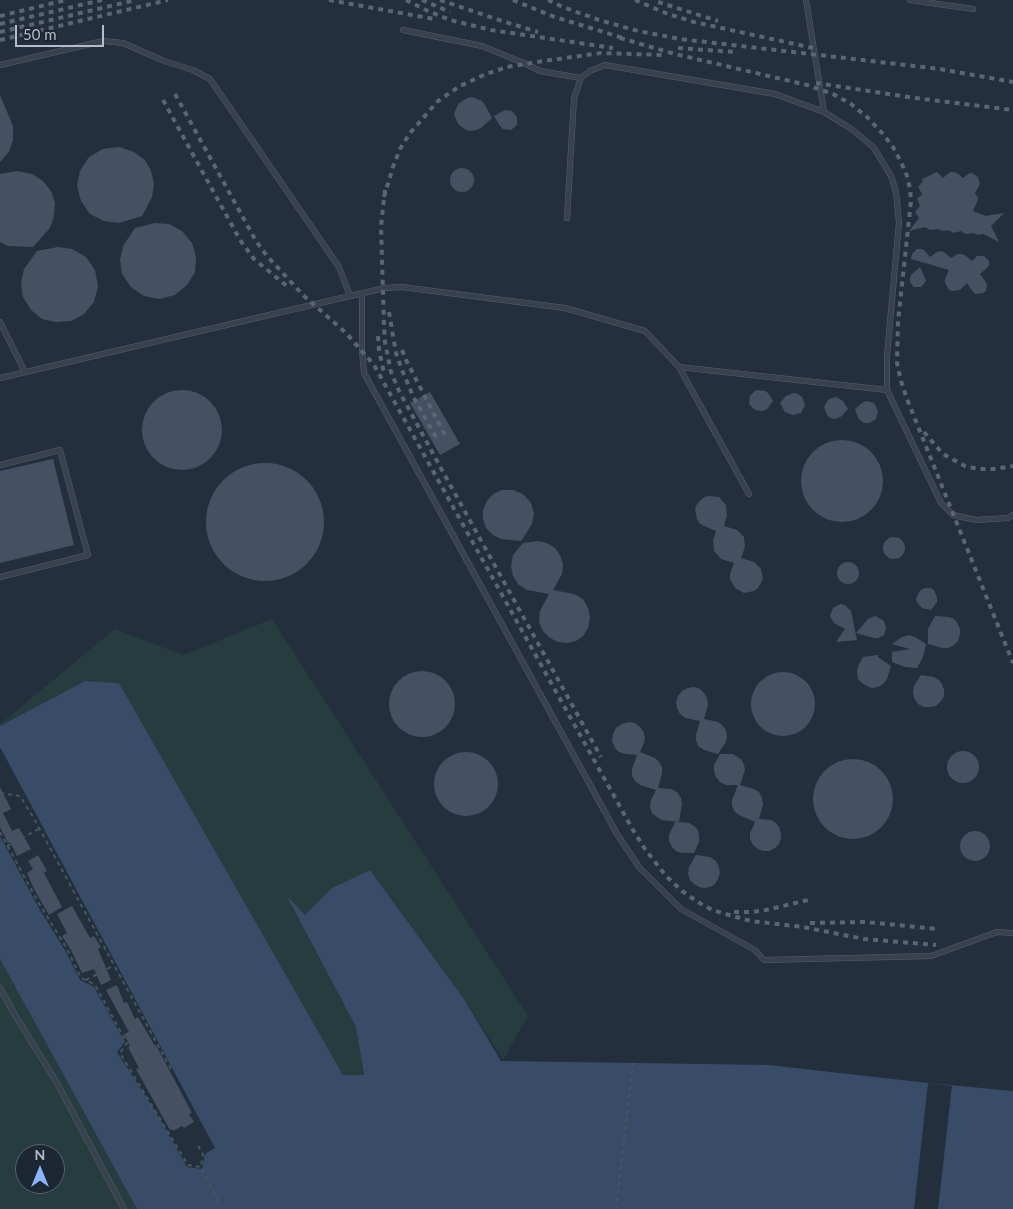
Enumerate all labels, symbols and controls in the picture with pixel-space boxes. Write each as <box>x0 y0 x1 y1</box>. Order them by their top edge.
scale bar <box>18 15 106 47</box>
text: 50 m <box>23 25 57 43</box>
north arrow <box>15 1144 65 1194</box>
text: N <box>35 1146 45 1163</box>

